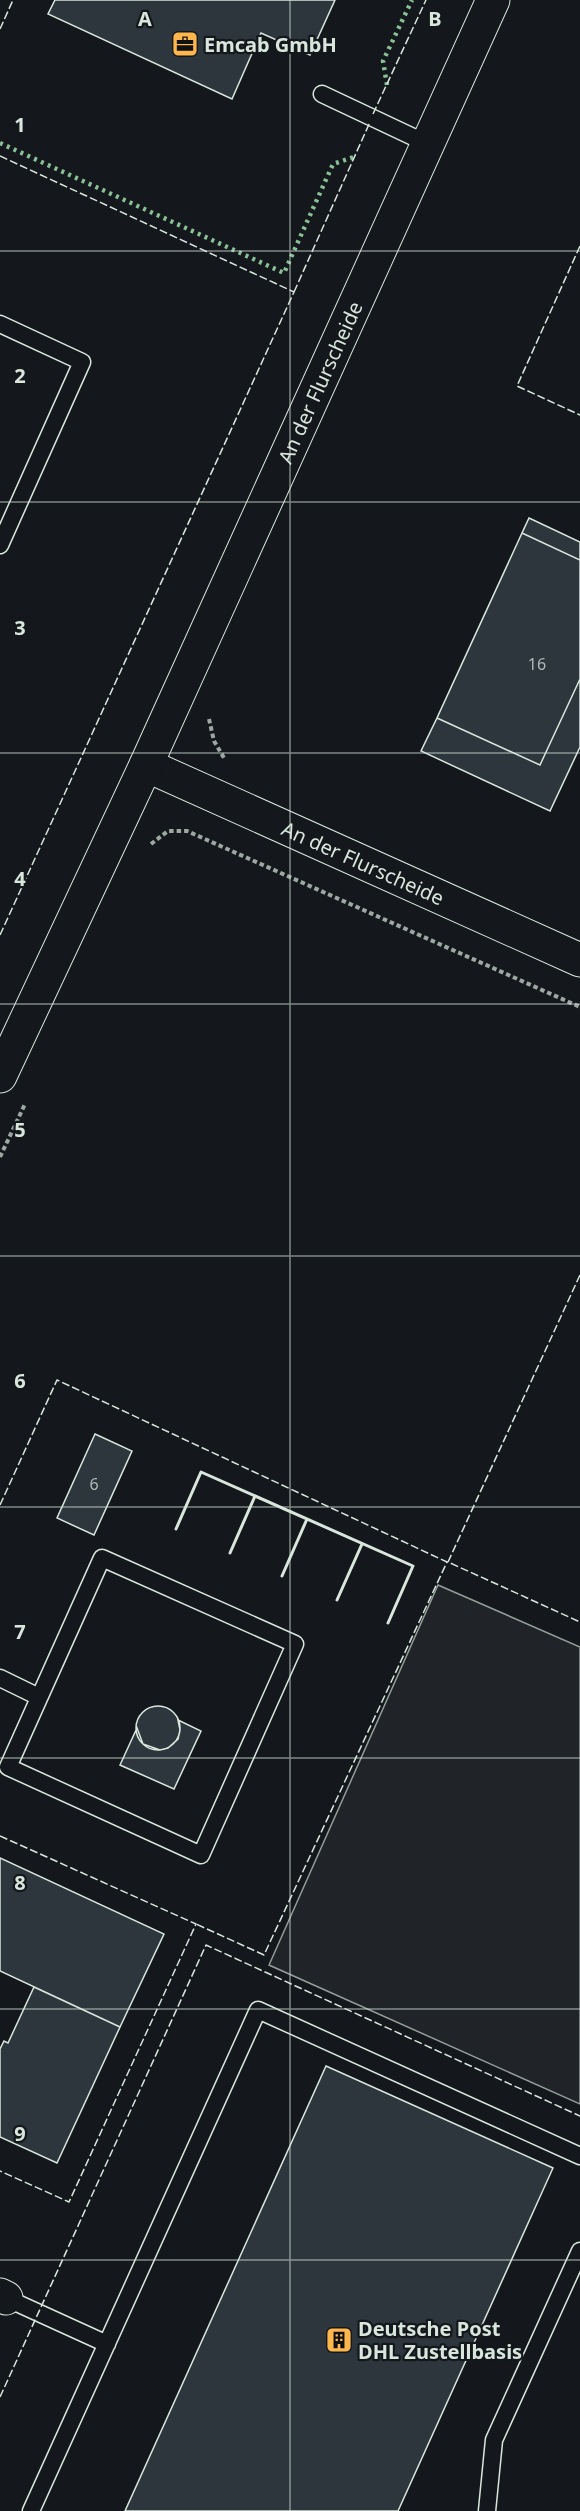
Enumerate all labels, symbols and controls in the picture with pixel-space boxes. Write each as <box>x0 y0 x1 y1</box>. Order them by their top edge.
text: A <box>138 5 152 32</box>
text: B <box>428 5 442 32</box>
office icon: Emcab GmbH <box>170 29 200 59</box>
place label: Emcab GmbH <box>204 31 337 58</box>
text: 1 <box>14 111 26 138</box>
street label: An der Flurscheide <box>271 297 368 467</box>
text: 2 <box>14 362 26 389</box>
text: 3 <box>14 614 26 641</box>
house number: 16 <box>528 653 546 675</box>
street label: An der Flurscheide <box>278 814 449 911</box>
text: 4 <box>14 865 26 892</box>
text: 5 <box>14 1116 26 1143</box>
text: 6 <box>14 1367 26 1394</box>
house number: 6 <box>89 1473 99 1495</box>
text: 7 <box>14 1618 26 1645</box>
text: 8 <box>14 1869 26 1896</box>
text: 9 <box>14 2120 26 2147</box>
place label: Deutsche Post DHL Zustellbasis <box>358 2315 522 2365</box>
building icon: Deutsche Post DHL Zustellbasis <box>324 2325 354 2355</box>

